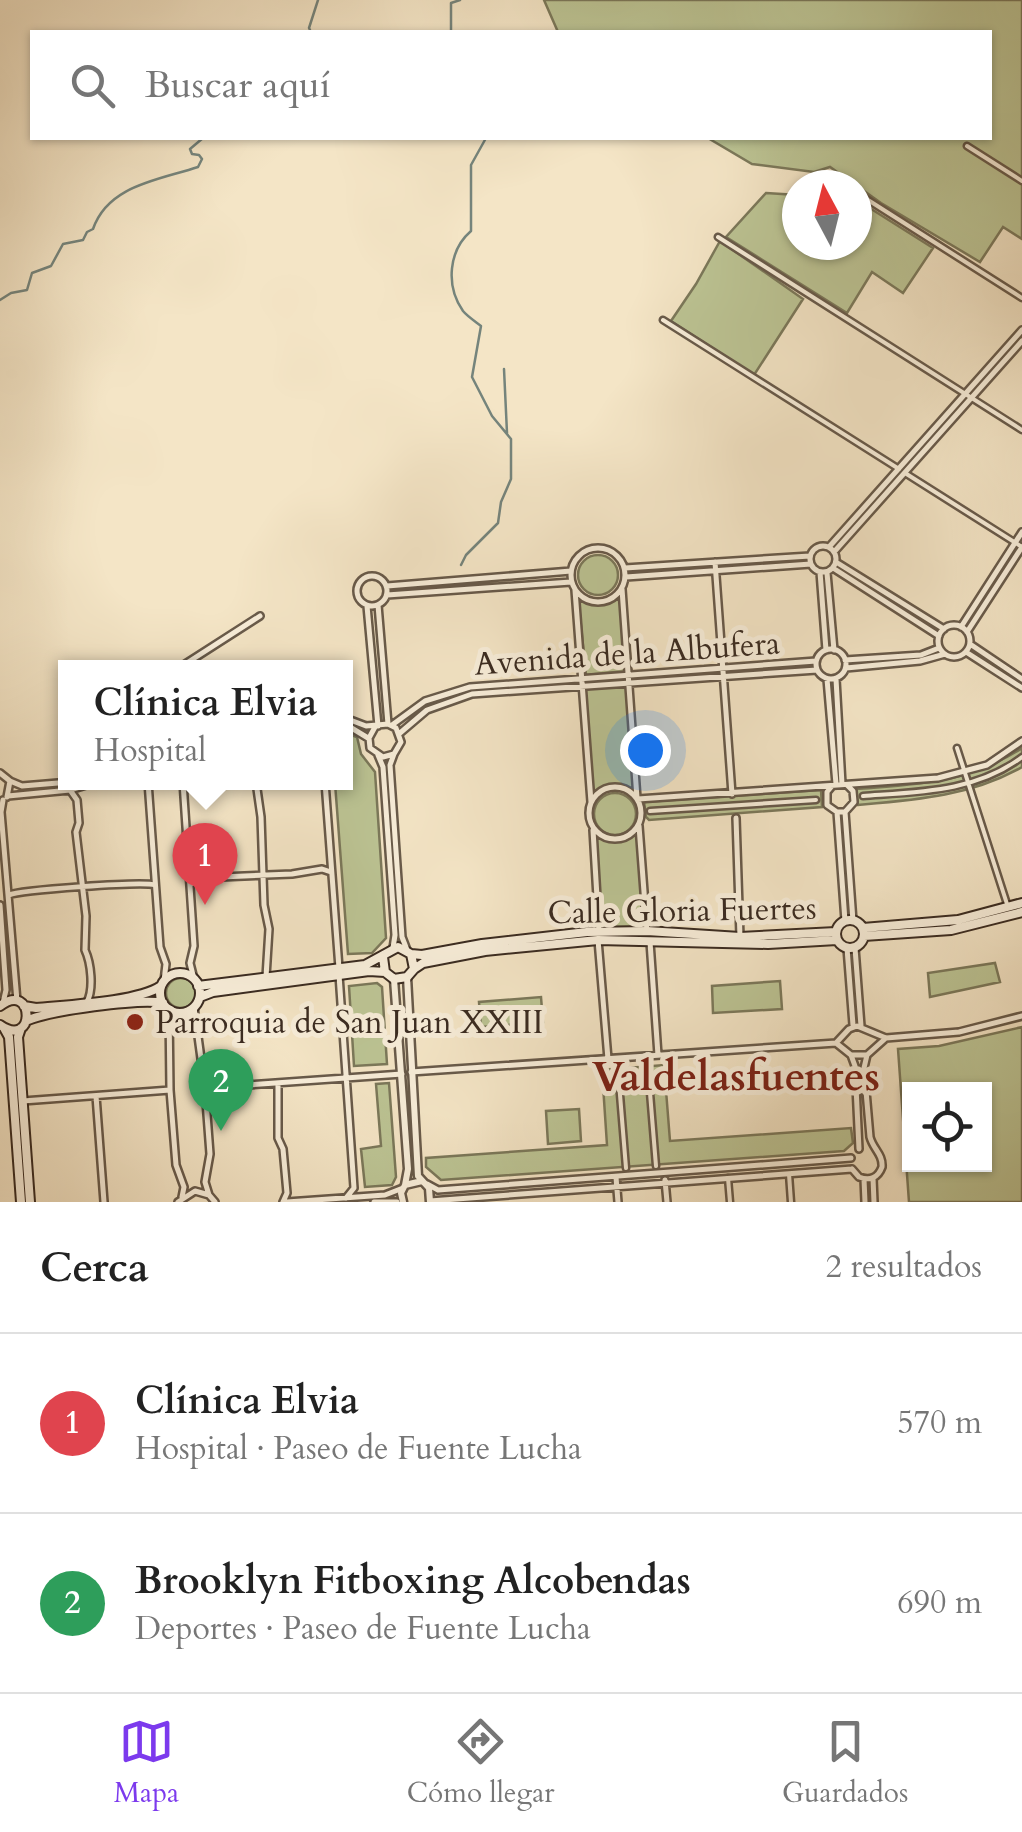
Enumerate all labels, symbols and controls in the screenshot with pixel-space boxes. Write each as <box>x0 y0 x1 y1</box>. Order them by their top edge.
search box <box>30 30 992 140</box>
icon: search <box>65 58 120 113</box>
text: Buscar aquí <box>145 59 331 111</box>
north arrow <box>782 170 872 260</box>
street label: Avenida de la Albufera <box>473 621 782 687</box>
popup <box>58 660 353 790</box>
text: Clínica Elvia <box>94 677 317 729</box>
your location <box>620 725 671 776</box>
text: Hospital <box>94 729 206 773</box>
pin: 1 <box>172 822 238 905</box>
street label: Calle Gloria Fuertes <box>547 887 817 935</box>
place label: Parroquia de San Juan XXIII <box>155 1001 543 1045</box>
marker: Parroquia de San Juan XXIII <box>124 1011 146 1033</box>
pin: 2 <box>188 1048 254 1131</box>
district label: Valdelasfuentes <box>592 1048 880 1105</box>
map controls <box>902 1082 992 1172</box>
button: locate <box>902 1082 992 1172</box>
text: Cerca <box>40 1239 149 1296</box>
text: 2 resultados <box>825 1245 982 1289</box>
text: Clínica Elvia <box>135 1375 359 1427</box>
text: 1 <box>64 1401 81 1445</box>
text: 570 m <box>897 1401 982 1445</box>
text: Hospital · Paseo de Fuente Lucha <box>135 1427 582 1471</box>
text: Brooklyn Fitboxing Alcobendas <box>135 1555 691 1607</box>
text: 2 <box>64 1581 81 1625</box>
text: 690 m <box>897 1581 982 1625</box>
text: Deportes · Paseo de Fuente Lucha <box>135 1607 591 1651</box>
tab: Mapa <box>114 1714 179 1812</box>
tab: Cómo llegar <box>407 1714 555 1812</box>
tab: Guardados <box>782 1714 908 1812</box>

